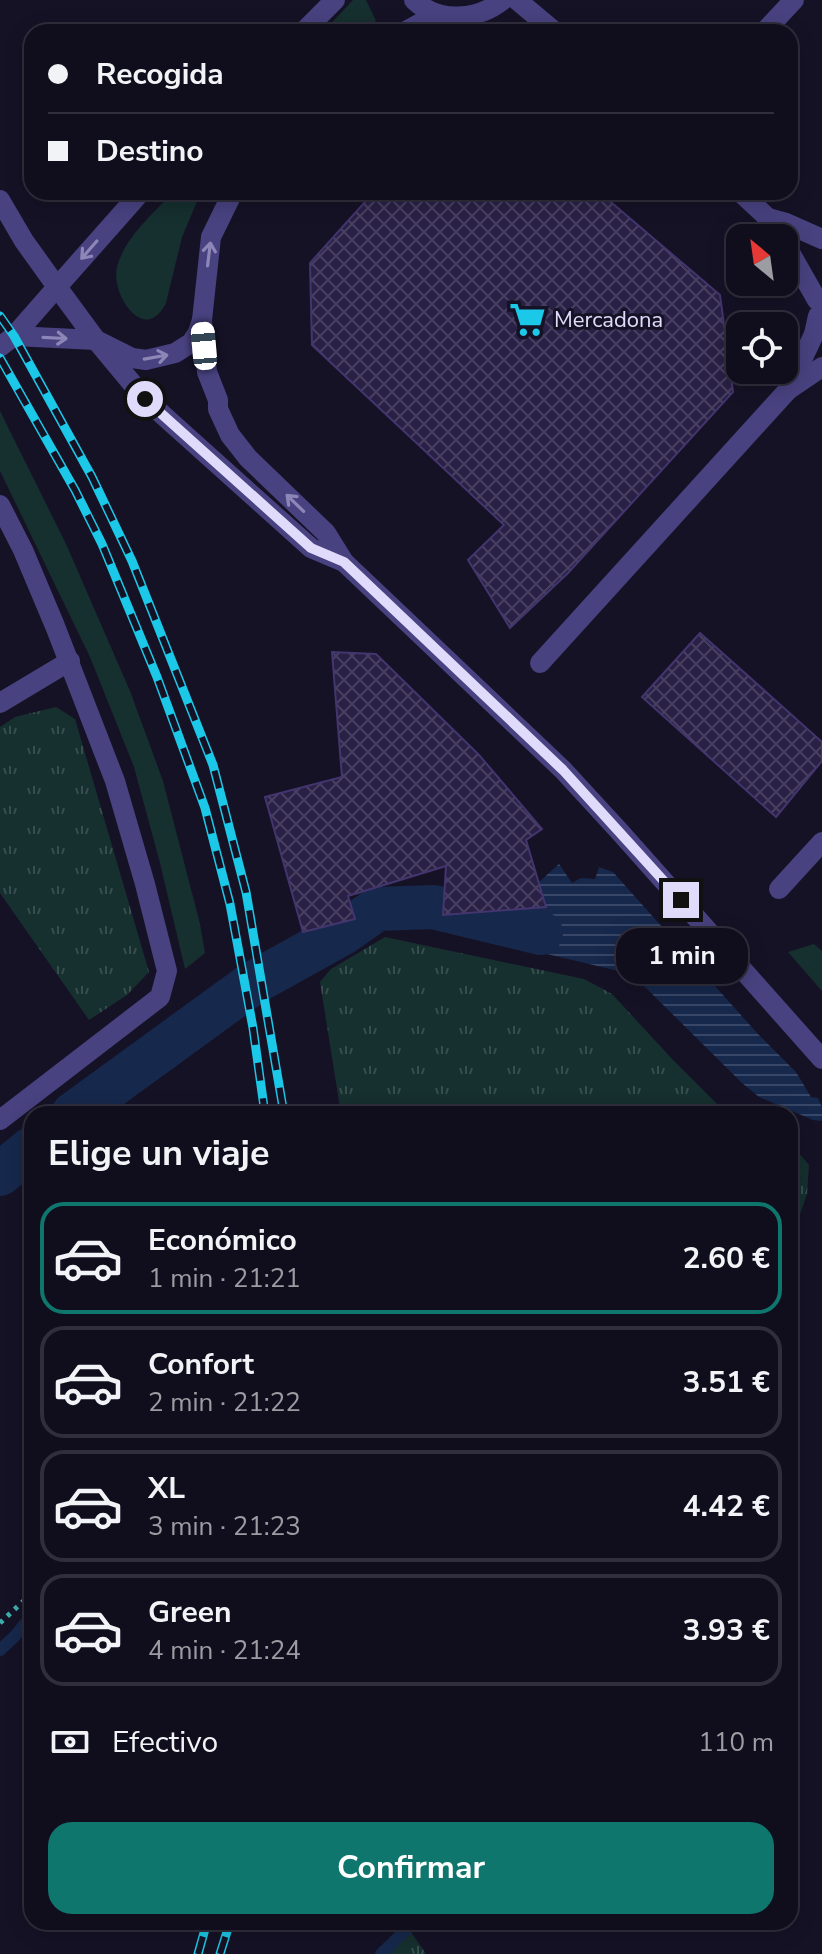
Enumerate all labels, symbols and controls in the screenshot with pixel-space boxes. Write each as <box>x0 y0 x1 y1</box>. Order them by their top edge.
text: Recogida <box>96 54 224 95</box>
text: Destino <box>96 131 204 172</box>
north arrow <box>726 224 798 296</box>
map controls <box>726 224 798 384</box>
one-way arrow <box>80 239 98 259</box>
one-way arrow <box>202 241 217 267</box>
supermarket icon: Mercadona <box>509 301 547 339</box>
place label: Mercadona <box>554 305 663 335</box>
button: locate <box>726 312 798 384</box>
car <box>190 321 218 371</box>
one-way arrow <box>41 331 68 346</box>
one-way arrow <box>142 349 168 364</box>
route start <box>127 381 163 417</box>
one-way arrow <box>285 493 305 512</box>
route end <box>663 882 699 918</box>
callout: 1 min <box>615 928 747 984</box>
text: 1 min <box>648 938 716 973</box>
text: Elige un viaje <box>48 1129 269 1178</box>
text: Económico <box>148 1220 297 1261</box>
icon: car <box>52 1222 124 1294</box>
text: 2.60 € <box>682 1238 770 1279</box>
text: 1 min · 21:21 <box>148 1261 301 1296</box>
text: Confort <box>148 1344 254 1385</box>
icon: car <box>52 1346 124 1418</box>
text: 3.51 € <box>682 1362 770 1403</box>
text: 2 min · 21:22 <box>148 1385 301 1420</box>
text: XL <box>148 1468 185 1509</box>
icon: car <box>52 1470 124 1542</box>
text: 4.42 € <box>682 1486 770 1527</box>
text: 3 min · 21:23 <box>148 1509 301 1544</box>
text: Green <box>148 1592 232 1633</box>
icon: car <box>52 1594 124 1666</box>
text: 3.93 € <box>682 1610 770 1651</box>
text: 4 min · 21:24 <box>148 1633 301 1668</box>
icon: cash <box>48 1720 92 1764</box>
text: Efectivo <box>112 1722 218 1763</box>
text: 110 m <box>698 1725 774 1760</box>
button: Confirmar <box>48 1822 774 1914</box>

